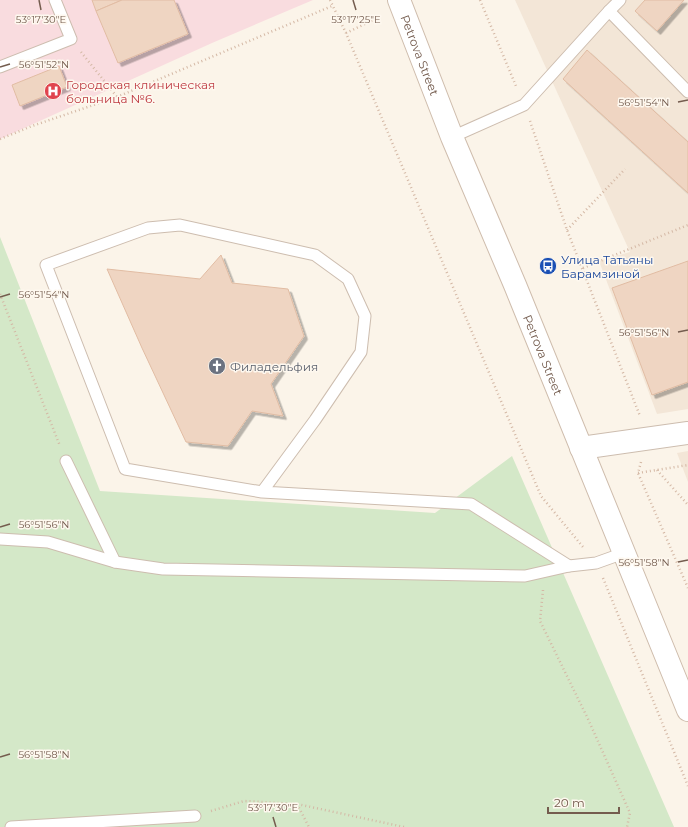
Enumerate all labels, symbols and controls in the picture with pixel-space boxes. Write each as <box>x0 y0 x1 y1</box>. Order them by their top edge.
street label: Petrova Street <box>398 12 443 98</box>
text: 53°17'30"E <box>16 13 67 26</box>
text: 53°17'25"E <box>331 13 381 26</box>
text: 56°51'52"N <box>19 58 69 71</box>
place label: Городская клиническая больница №6. <box>66 77 215 106</box>
hospital icon: Городская клиническая больница №6. <box>43 81 63 101</box>
text: 56°51'54"N <box>618 96 670 109</box>
place label: Улица Татьяны Барамзиной <box>561 252 653 281</box>
bus stop icon: Улица Татьяны Барамзиной <box>538 256 558 276</box>
text: 56°51'54"N <box>18 288 70 301</box>
street label: Petrova Street <box>520 312 566 397</box>
text: 56°51'56"N <box>619 326 669 339</box>
church icon: Филадельфия <box>207 356 227 376</box>
place label: Филадельфия <box>230 359 318 374</box>
text: 56°51'56"N <box>19 518 69 531</box>
text: 56°51'58"N <box>618 556 670 569</box>
text: 56°51'58"N <box>18 748 70 761</box>
scale bar <box>548 789 619 815</box>
text: 20 m <box>554 795 585 810</box>
text: 53°17'30"E <box>248 801 299 814</box>

